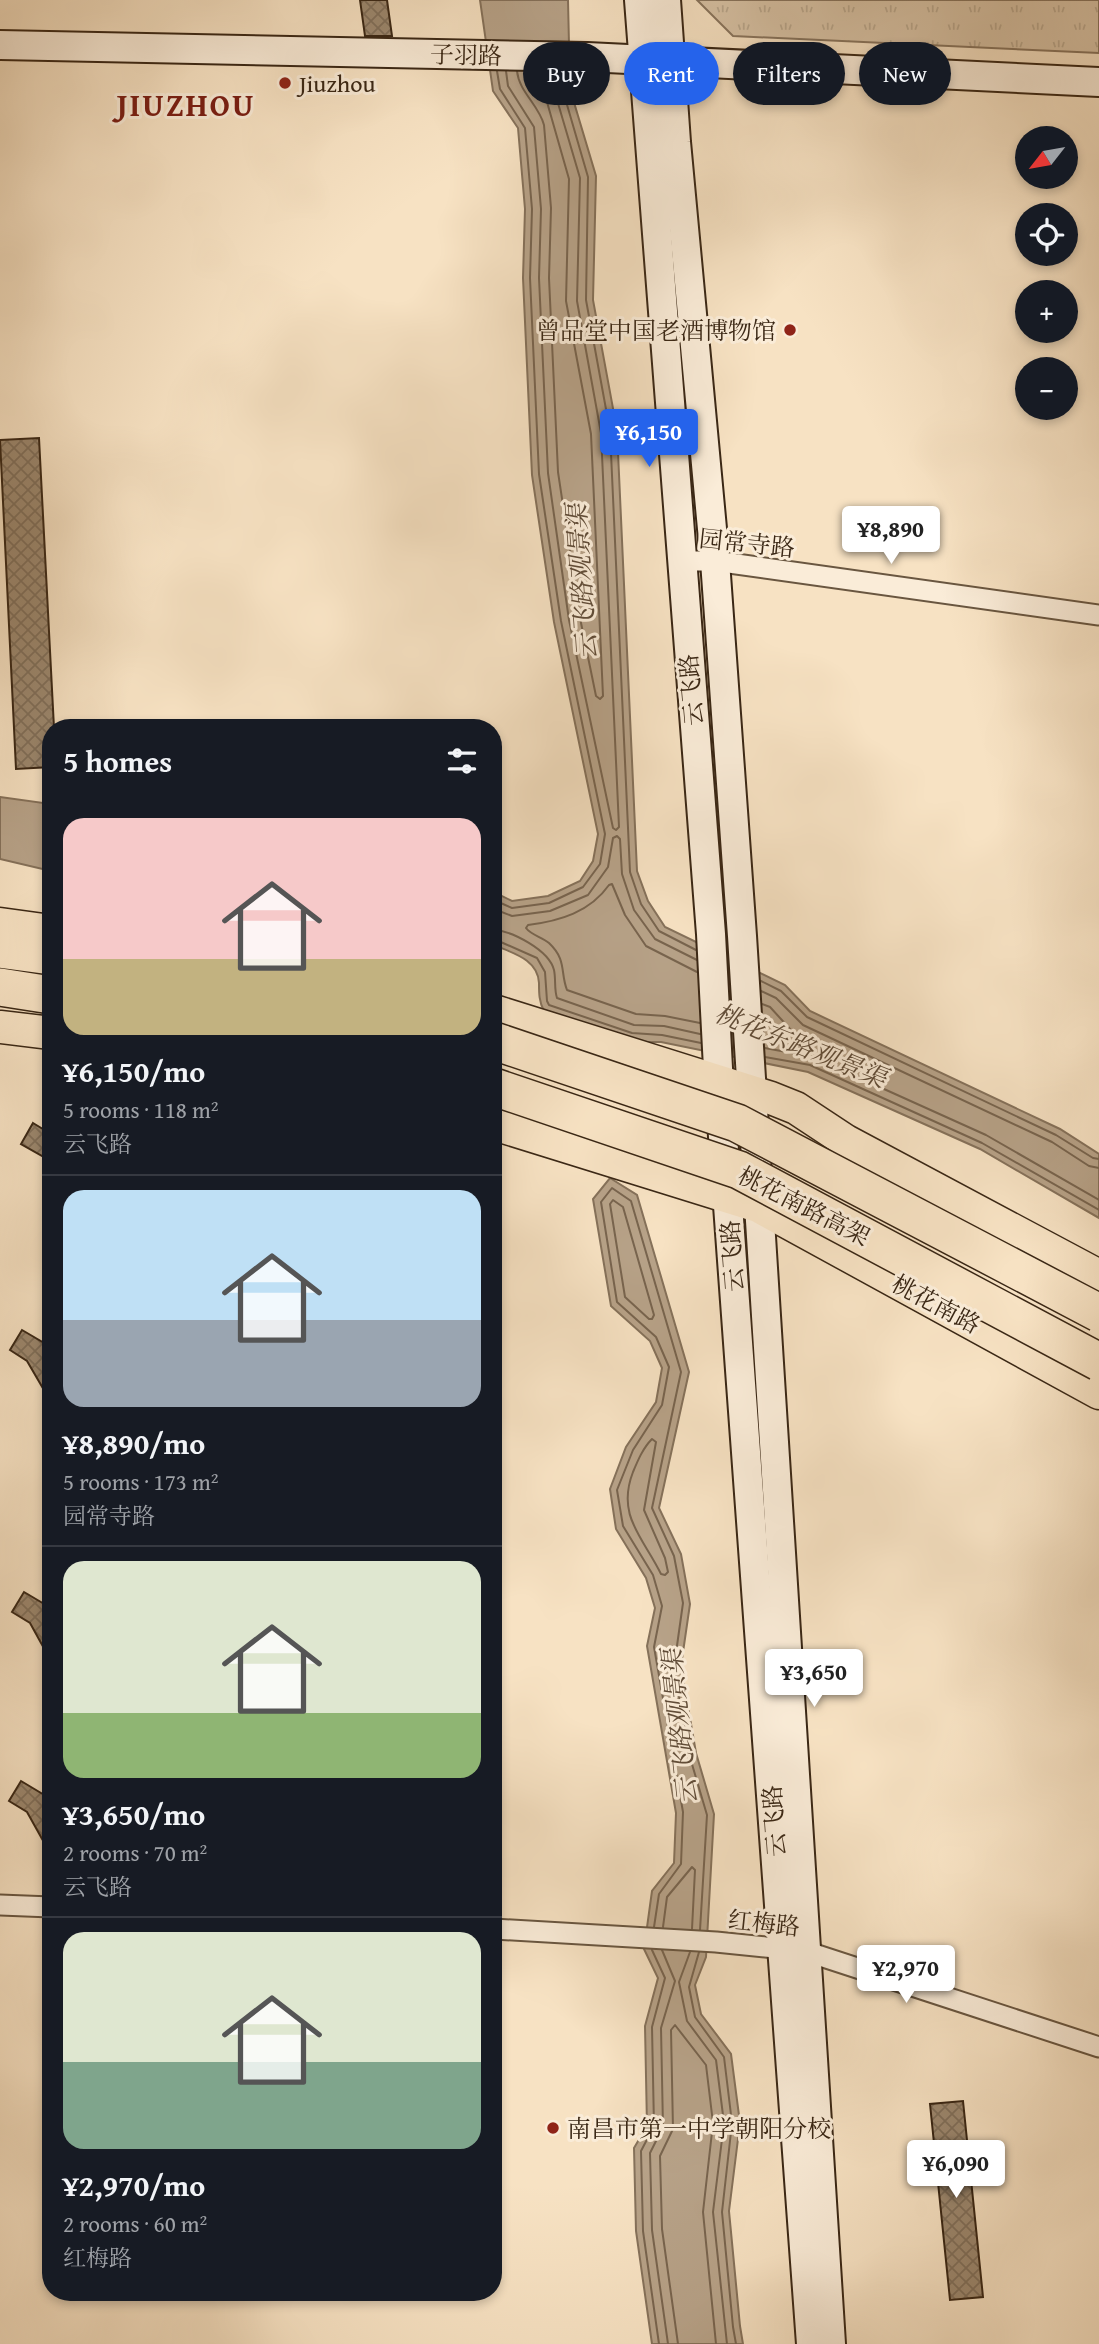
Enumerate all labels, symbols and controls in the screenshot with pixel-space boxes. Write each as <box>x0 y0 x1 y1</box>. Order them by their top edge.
street label: 子羽路 <box>430 37 502 73</box>
chip: Buy <box>523 42 610 105</box>
chip: Rent <box>624 42 719 105</box>
chip: Filters <box>733 42 845 105</box>
chip: New <box>859 42 951 105</box>
place label: Jiuzhou <box>296 66 376 101</box>
marker: Jiuzhou <box>277 75 293 91</box>
district label: JIUZHOU <box>112 81 255 128</box>
north arrow <box>1015 126 1078 189</box>
map controls <box>1015 126 1078 420</box>
button: locate <box>1015 203 1078 266</box>
button: + <box>1015 280 1078 343</box>
place label: 曾品堂中国老酒博物馆 <box>536 313 776 348</box>
marker: 曾品堂中国老酒博物馆 <box>782 322 798 338</box>
button: − <box>1015 357 1078 420</box>
pin: ¥6,150 <box>592 410 706 469</box>
text: ¥6,150 <box>616 415 682 448</box>
water label: 云飞路观景渠 <box>556 500 606 661</box>
pin: ¥8,890 <box>834 506 948 566</box>
text: ¥8,890 <box>858 512 924 545</box>
street label: 园常寺路 <box>697 521 797 565</box>
street label: 云飞路 <box>670 653 712 727</box>
text: 5 homes <box>63 739 172 783</box>
icon: filters <box>443 742 481 780</box>
icon: home <box>209 863 335 989</box>
water label: 桃花东路观景渠 <box>709 993 895 1098</box>
text: ¥6,150/mo <box>63 1049 205 1093</box>
text: 5 rooms · 118 m² <box>63 1093 218 1126</box>
text: 云飞路 <box>63 1127 132 1160</box>
street label: 桃花南路高架 <box>732 1158 876 1254</box>
street label: 云飞路 <box>712 1219 752 1293</box>
icon: home <box>209 1235 335 1361</box>
street label: 桃花南路 <box>885 1266 987 1342</box>
text: ¥8,890/mo <box>63 1421 205 1465</box>
text: 5 rooms · 173 m² <box>63 1465 218 1498</box>
text: 园常寺路 <box>63 1499 155 1532</box>
icon: home <box>209 1606 335 1732</box>
water label: 云飞路观景渠 <box>651 1644 707 1807</box>
pin: ¥3,650 <box>757 1650 871 1709</box>
text: ¥3,650 <box>781 1655 847 1688</box>
street label: 云飞路 <box>754 1784 794 1858</box>
text: ¥3,650/mo <box>63 1792 205 1836</box>
text: 2 rooms · 70 m² <box>63 1836 207 1869</box>
text: 云飞路 <box>63 1870 132 1903</box>
street label: 红梅路 <box>726 1902 802 1944</box>
pin: ¥2,970 <box>849 1946 963 2005</box>
text: ¥2,970 <box>873 1951 939 1984</box>
icon: home <box>209 1977 335 2103</box>
place label: 南昌市第一中学朝阳分校 <box>567 2111 831 2146</box>
marker: 南昌市第一中学朝阳分校 <box>545 2120 561 2136</box>
pin: ¥6,090 <box>899 2140 1013 2200</box>
text: ¥6,090 <box>923 2146 989 2179</box>
text: ¥2,970/mo <box>63 2163 205 2207</box>
text: 2 rooms · 60 m² <box>63 2207 207 2240</box>
text: 红梅路 <box>63 2241 132 2274</box>

